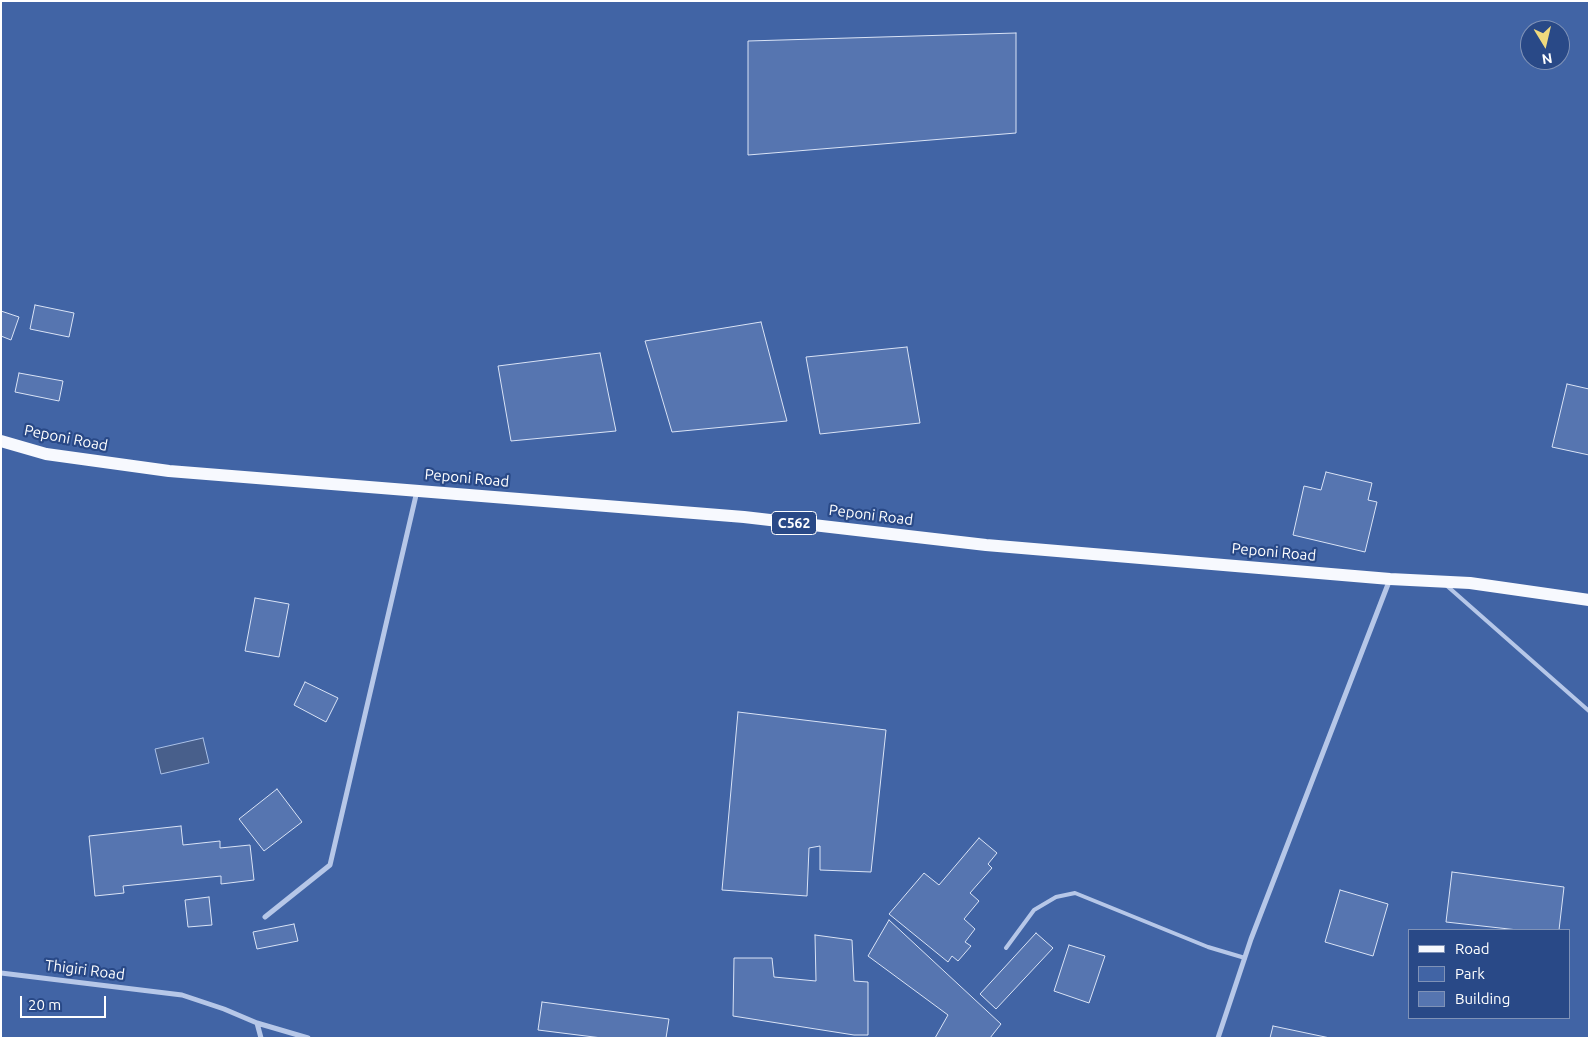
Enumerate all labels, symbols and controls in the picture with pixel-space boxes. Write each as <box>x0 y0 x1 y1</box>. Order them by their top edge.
north arrow <box>1520 20 1570 70</box>
text: N <box>1541 50 1554 68</box>
street label: Peponi Road <box>23 421 109 455</box>
street label: Peponi Road <box>424 465 510 491</box>
street label: Peponi Road <box>828 501 914 529</box>
road number: C562 <box>772 512 816 534</box>
street label: Peponi Road <box>1231 539 1317 565</box>
legend <box>1408 929 1570 1019</box>
text: Road <box>1455 940 1490 957</box>
street label: Thigiri Road <box>44 956 126 984</box>
text: Park <box>1455 965 1485 982</box>
scale bar <box>22 986 109 1018</box>
text: Building <box>1455 990 1510 1007</box>
text: 20 m <box>28 996 61 1013</box>

